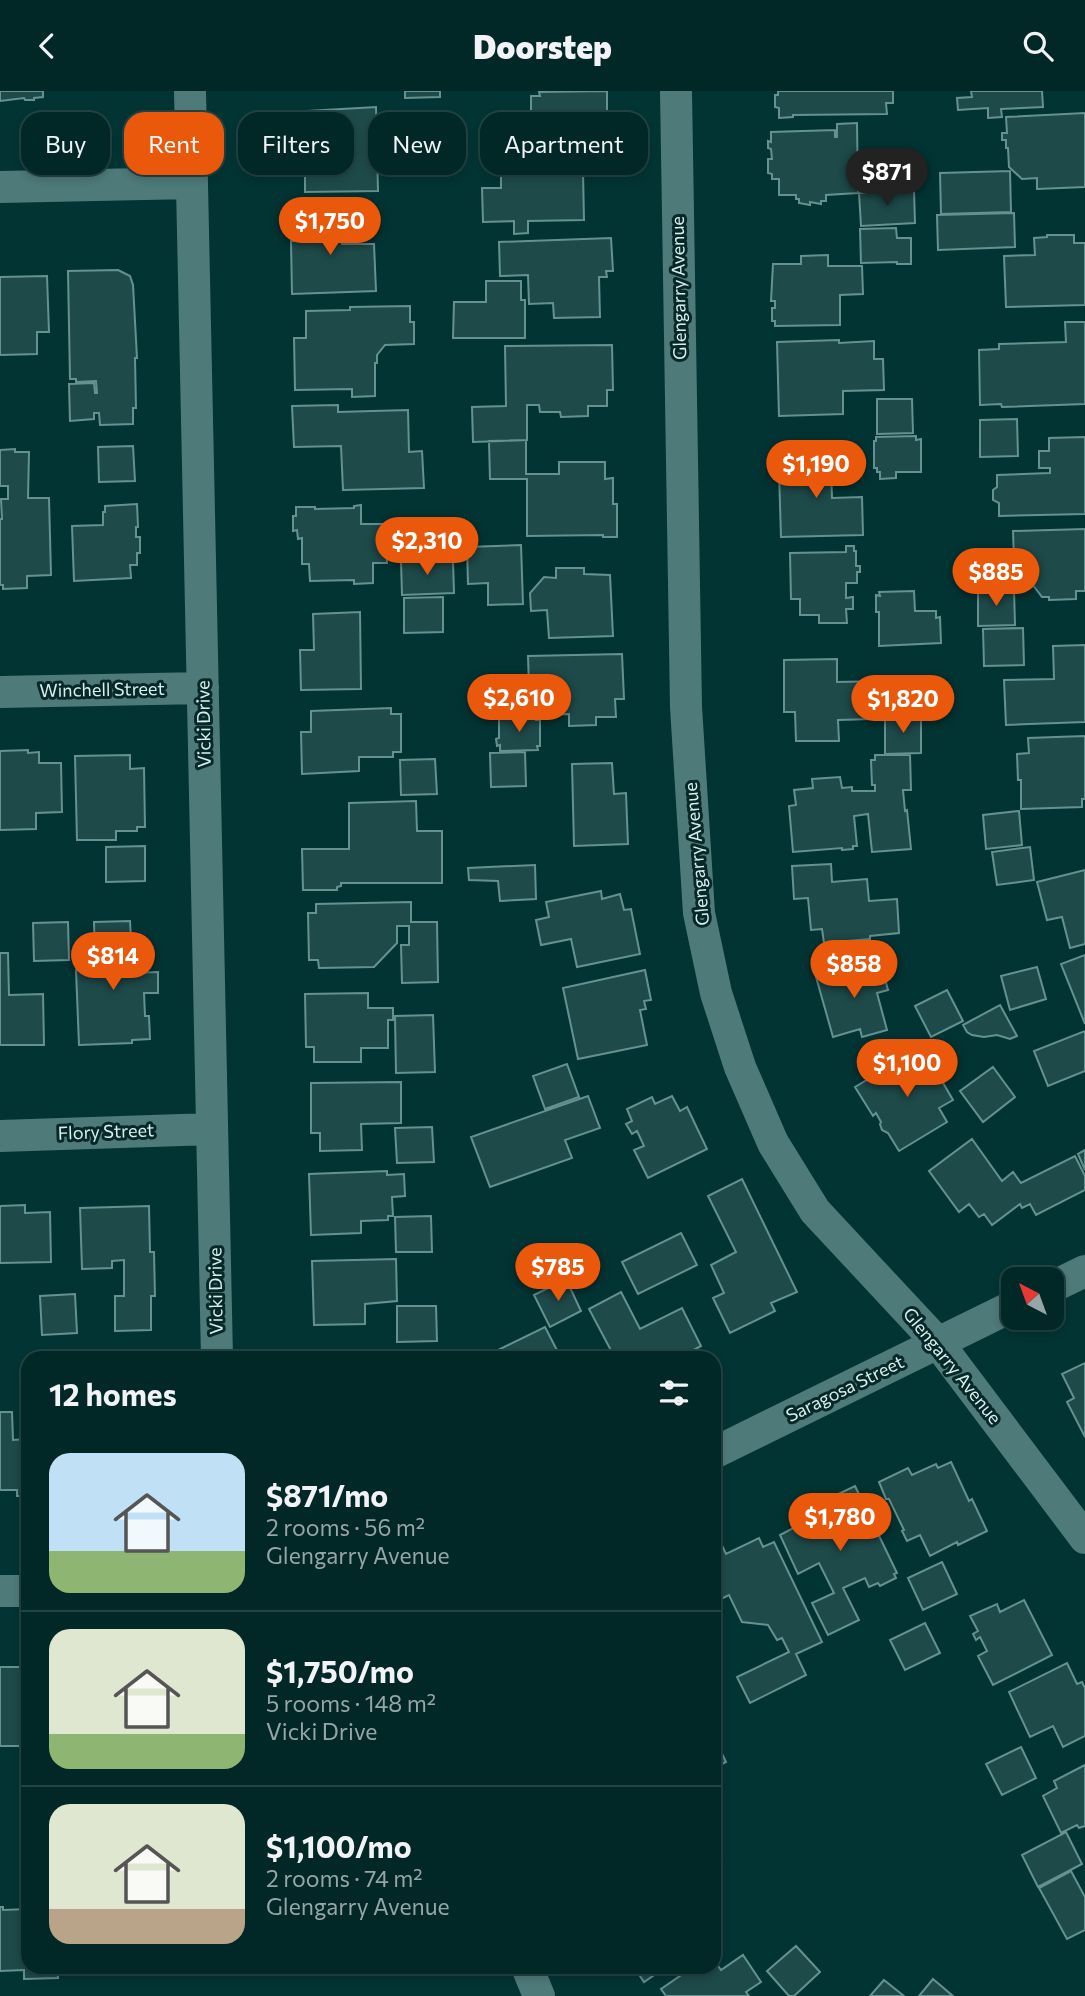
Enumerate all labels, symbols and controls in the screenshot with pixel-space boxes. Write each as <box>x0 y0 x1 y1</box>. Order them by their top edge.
text: Doorstep <box>473 26 612 66</box>
icon: back <box>28 27 66 65</box>
icon: search <box>1019 27 1057 65</box>
chip: Buy <box>21 112 110 175</box>
chip: Rent <box>124 112 224 175</box>
chip: Filters <box>238 112 354 175</box>
chip: New <box>368 112 466 175</box>
chip: Apartment <box>480 112 648 175</box>
pin: $871 <box>846 149 928 208</box>
text: $871 <box>862 157 912 185</box>
pin: $1,750 <box>273 197 387 257</box>
text: $1,750 <box>295 206 365 234</box>
street label: Glengarry Avenue <box>666 216 690 360</box>
pin: $1,190 <box>759 441 873 500</box>
text: $1,190 <box>782 449 850 477</box>
pin: $2,310 <box>370 517 484 577</box>
text: $2,310 <box>391 526 463 554</box>
pin: $885 <box>955 549 1037 608</box>
text: $885 <box>968 557 1024 585</box>
pin: $2,610 <box>462 675 576 734</box>
pin: $1,820 <box>846 675 960 735</box>
street label: Winchell Street <box>39 677 165 701</box>
street label: Vicki Drive <box>191 680 215 768</box>
text: $2,610 <box>483 683 555 711</box>
text: $1,820 <box>867 684 939 712</box>
street label: Glengarry Avenue <box>679 782 713 927</box>
pin: $814 <box>72 933 154 992</box>
text: $814 <box>87 941 139 969</box>
pin: $858 <box>813 941 895 1000</box>
text: $858 <box>826 949 882 977</box>
pin: $1,100 <box>850 1039 964 1099</box>
text: $1,100 <box>873 1048 941 1076</box>
street label: Flory Street <box>57 1118 155 1144</box>
pin: $785 <box>517 1243 599 1303</box>
street label: Vicki Drive <box>203 1247 227 1335</box>
text: $785 <box>531 1252 585 1280</box>
north arrow <box>1001 1267 1064 1330</box>
map controls <box>1001 1267 1064 1330</box>
street label: Glengarry Avenue <box>899 1303 1007 1428</box>
street label: Saragosa Street <box>782 1350 907 1426</box>
icon: filters <box>655 1374 693 1412</box>
text: 12 homes <box>49 1375 177 1412</box>
text: $871/mo <box>266 1476 388 1513</box>
icon: home <box>105 1481 189 1565</box>
pin: $1,780 <box>783 1493 897 1553</box>
text: $1,780 <box>804 1502 876 1530</box>
text: 2 rooms · 56 m² <box>266 1513 425 1541</box>
text: Glengarry Avenue <box>266 1541 450 1569</box>
text: $1,750/mo <box>266 1652 414 1689</box>
icon: home <box>105 1657 189 1741</box>
text: 5 rooms · 148 m² <box>266 1689 436 1717</box>
text: Vicki Drive <box>266 1717 377 1745</box>
text: $1,100/mo <box>266 1827 412 1864</box>
icon: home <box>105 1832 189 1916</box>
text: 2 rooms · 74 m² <box>266 1864 422 1892</box>
text: Glengarry Avenue <box>266 1892 450 1920</box>

